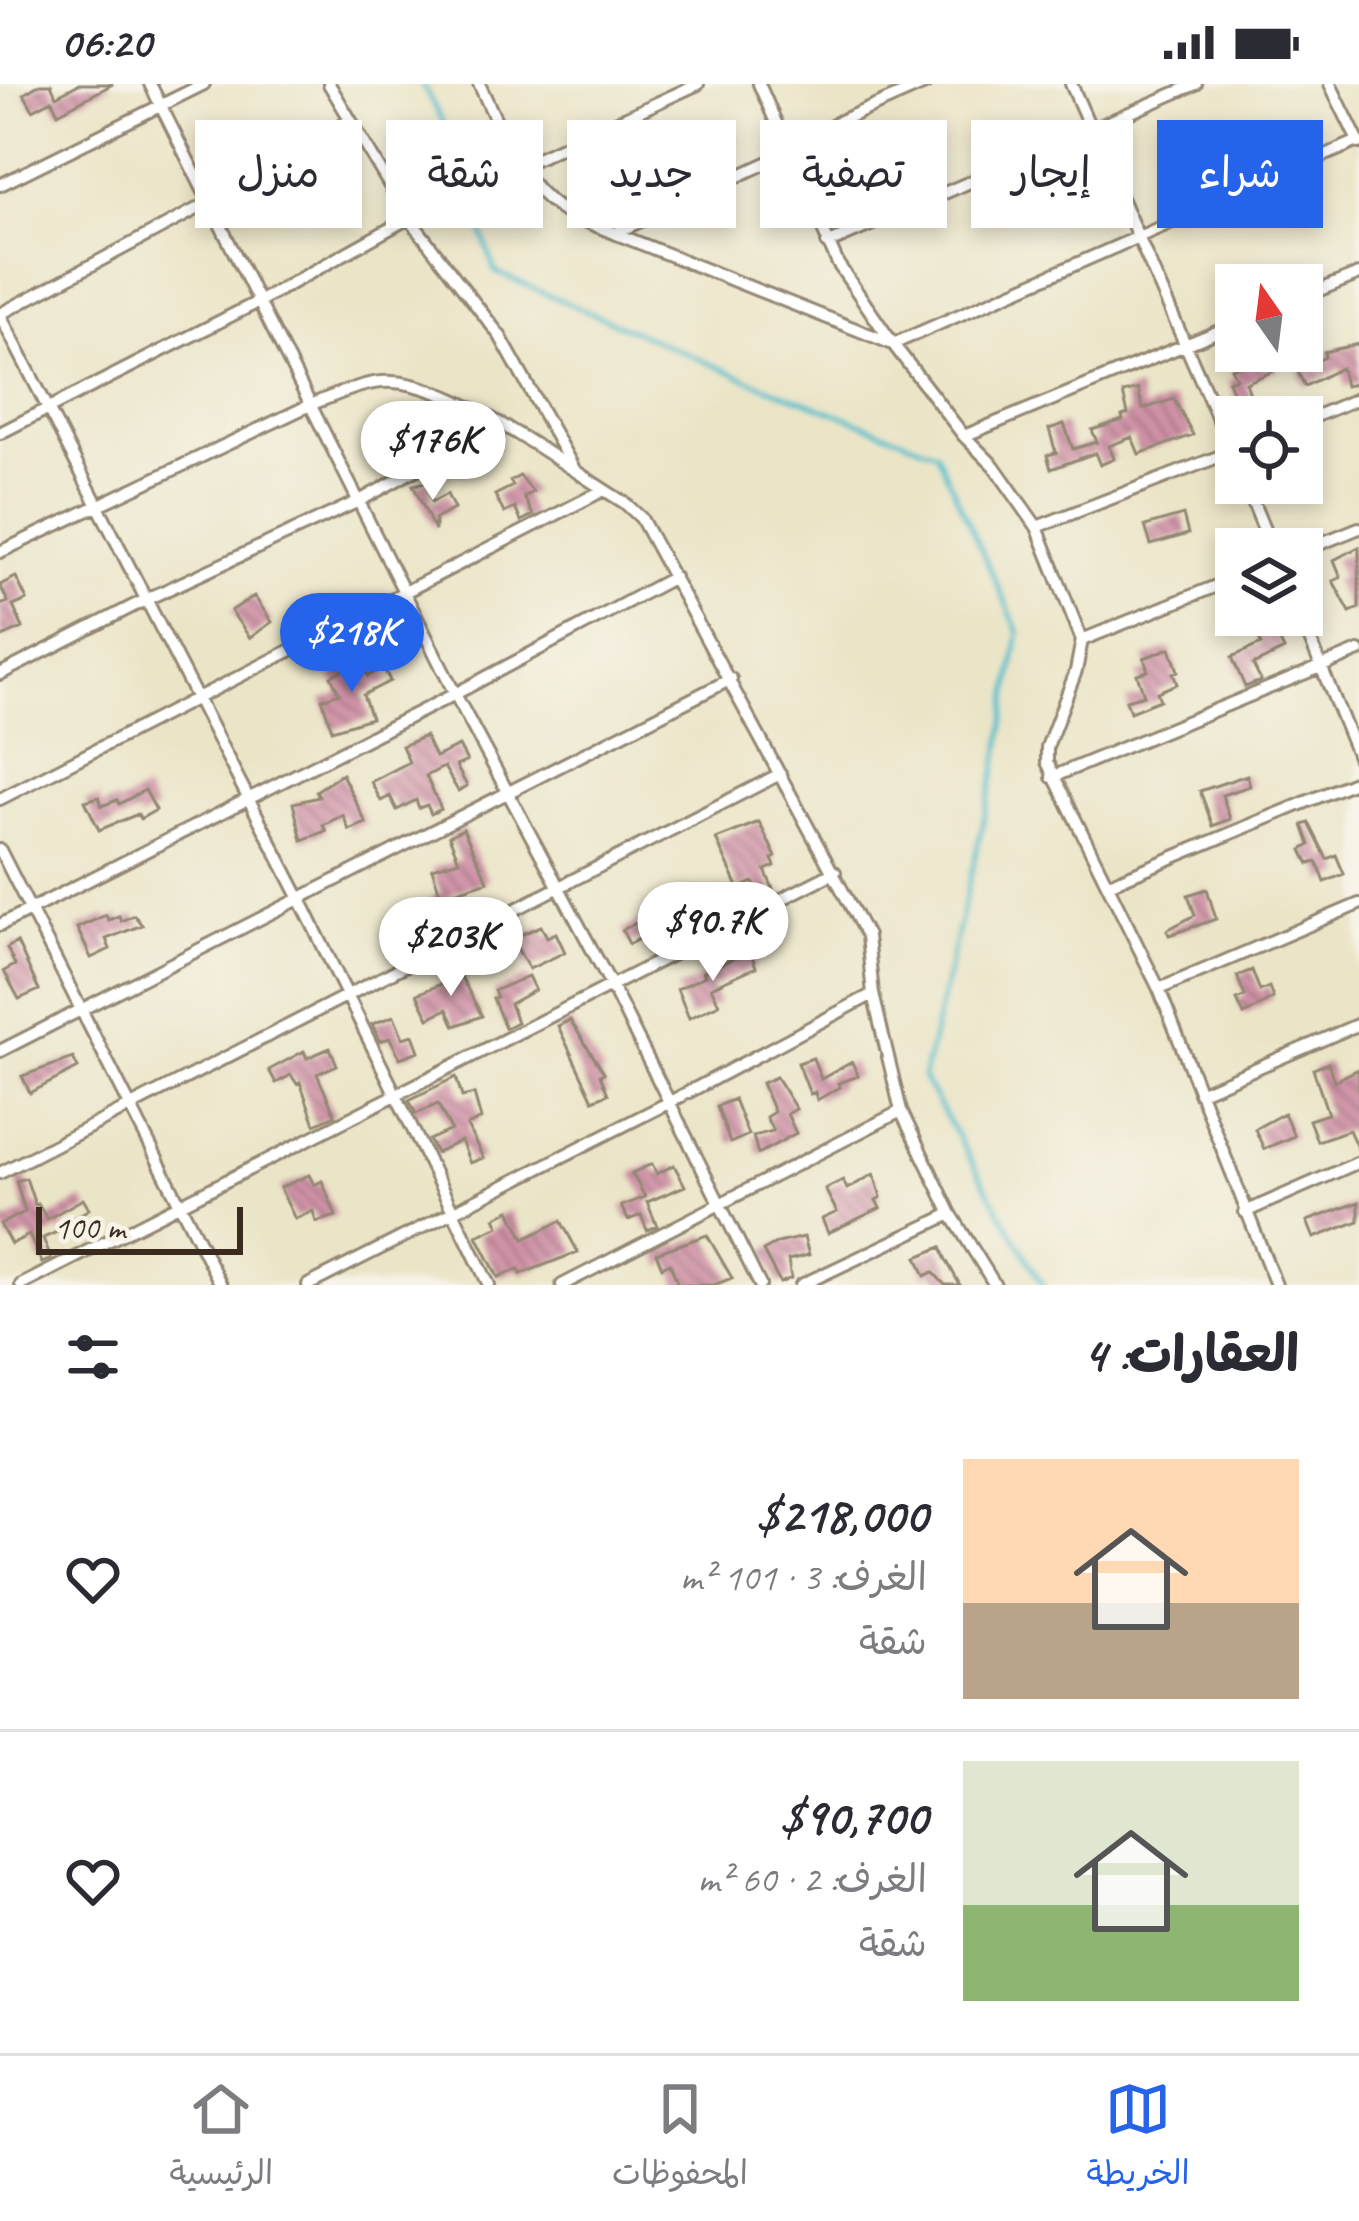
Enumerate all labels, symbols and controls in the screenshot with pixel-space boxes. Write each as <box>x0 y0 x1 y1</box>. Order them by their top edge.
text: 06:20 <box>60 14 151 71</box>
chip: منزل <box>195 120 362 228</box>
chip: شقة <box>386 120 543 228</box>
chip: جديد <box>567 120 736 228</box>
chip: تصفية <box>760 120 947 228</box>
chip: إيجار <box>971 120 1133 228</box>
chip: شراء <box>1157 120 1323 228</box>
north arrow <box>1215 264 1323 372</box>
map controls <box>1215 264 1323 636</box>
button: locate <box>1215 396 1323 504</box>
pin: $176K <box>349 401 517 503</box>
text: $176K <box>388 415 478 464</box>
button: layers <box>1215 528 1323 636</box>
pin: $218K <box>268 593 436 695</box>
text: $218K <box>307 607 397 656</box>
pin: $90.7K <box>615 882 811 984</box>
text: $90.7K <box>664 896 762 945</box>
pin: $203K <box>367 897 535 999</box>
text: $203K <box>406 911 496 960</box>
scale bar <box>36 1201 243 1254</box>
text: 100 m <box>54 1207 125 1249</box>
text: العقارات: 4 <box>1083 1322 1299 1386</box>
icon: filters <box>60 1324 126 1390</box>
text: $218,000 <box>756 1483 927 1547</box>
icon: home <box>1059 1507 1203 1651</box>
icon: heart <box>60 1546 126 1612</box>
text: الغرف: 3 · 101 m² <box>680 1553 927 1602</box>
text: شقة <box>859 1617 927 1666</box>
text: $90,700 <box>780 1785 927 1849</box>
icon: home <box>1059 1809 1203 1953</box>
icon: heart <box>60 1848 126 1914</box>
text: الغرف: 2 · 60 m² <box>697 1855 927 1904</box>
text: شقة <box>859 1919 927 1968</box>
tab: الرئيسية <box>169 2076 273 2202</box>
tab: المحفوظات <box>612 2076 748 2202</box>
tab: الخريطة <box>1087 2076 1190 2202</box>

